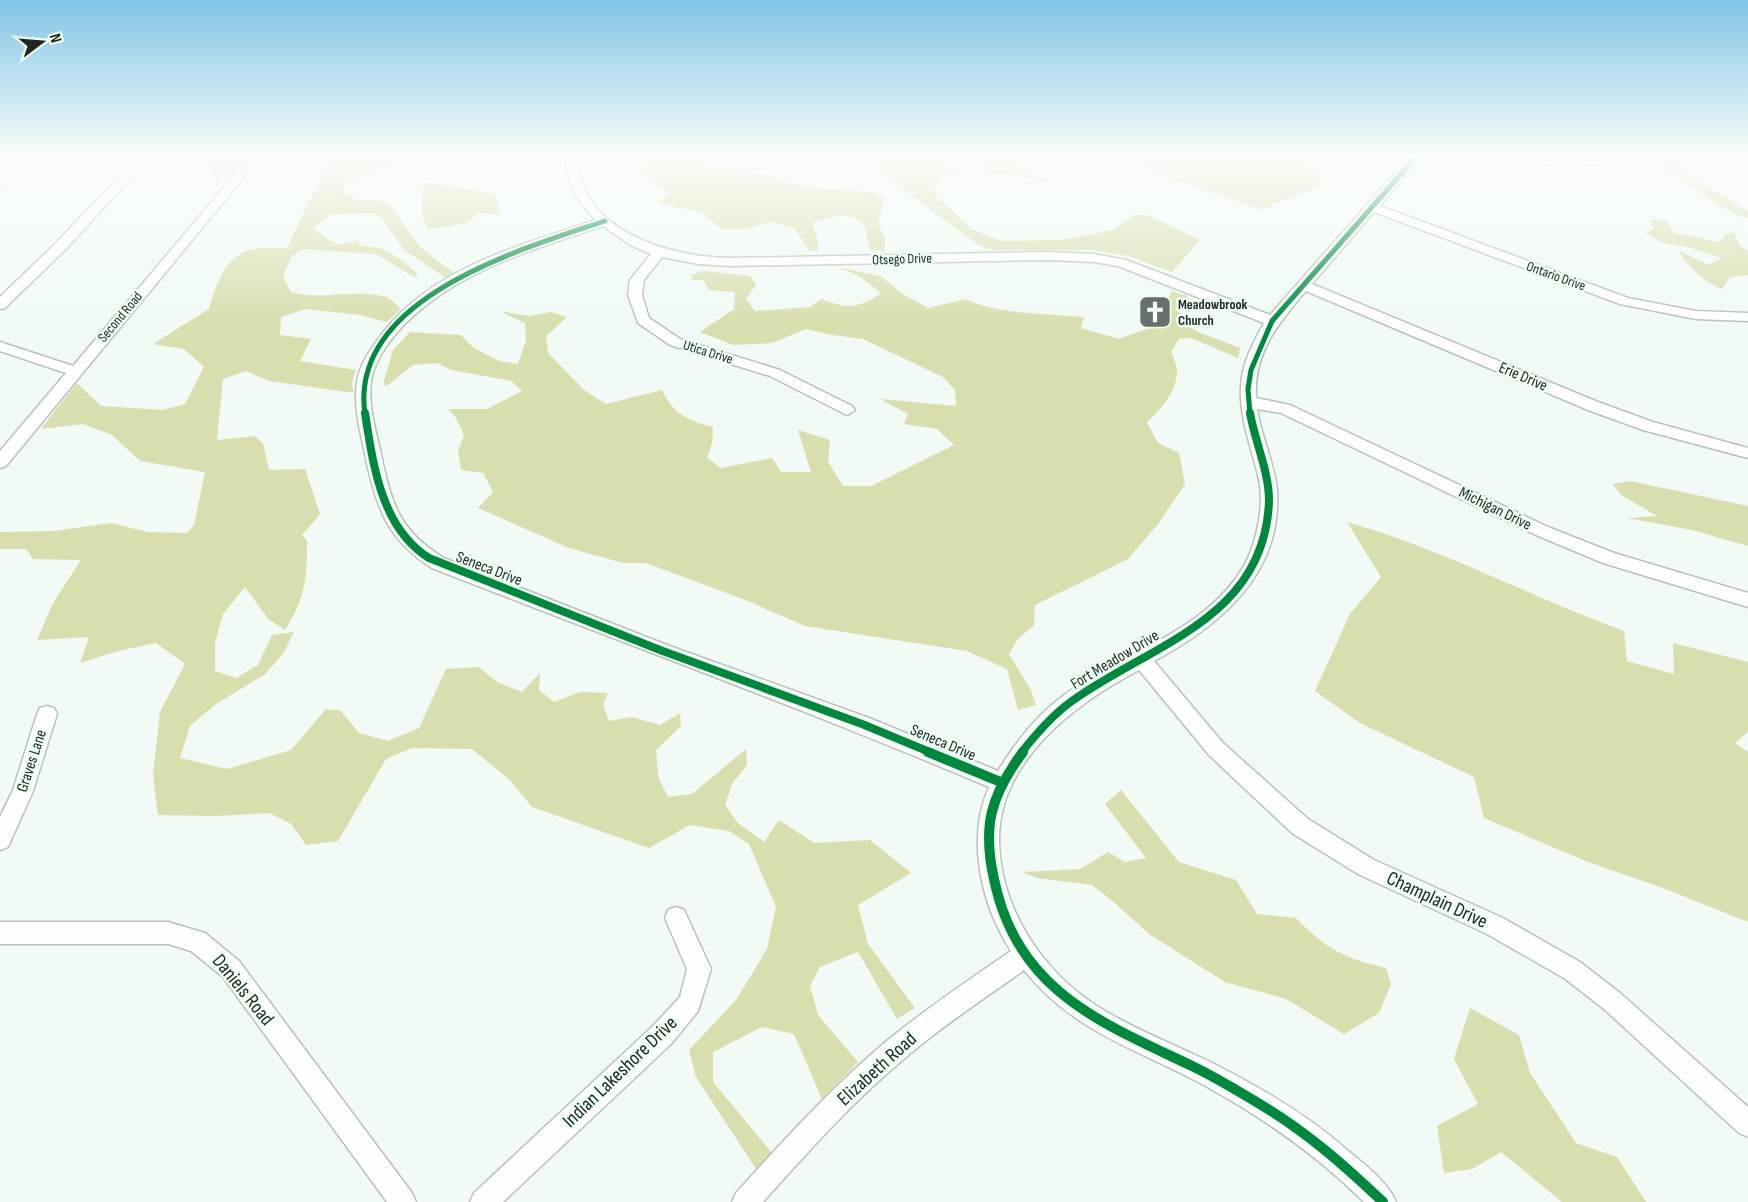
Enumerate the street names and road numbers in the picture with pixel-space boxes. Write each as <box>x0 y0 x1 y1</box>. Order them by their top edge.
street label: Otsego Drive <box>872 249 932 269</box>
street label: Ontario Drive <box>1524 257 1588 295</box>
street label: Second Road <box>94 288 146 346</box>
street label: Utica Drive <box>681 336 735 368</box>
street label: Erie Drive <box>1496 358 1550 396</box>
street label: Michigan Drive <box>1456 483 1534 535</box>
street label: Seneca Drive <box>453 548 525 590</box>
street label: Fort Meadow Drive <box>1067 626 1163 694</box>
street label: Seneca Drive <box>907 721 979 765</box>
street label: Graves Lane <box>13 727 51 795</box>
street label: Champlain Drive <box>1383 866 1491 934</box>
street label: Daniels Road <box>207 949 279 1031</box>
street label: Indian Lakeshore Drive <box>558 1011 682 1133</box>
street label: Elizabeth Road <box>832 1027 922 1111</box>

